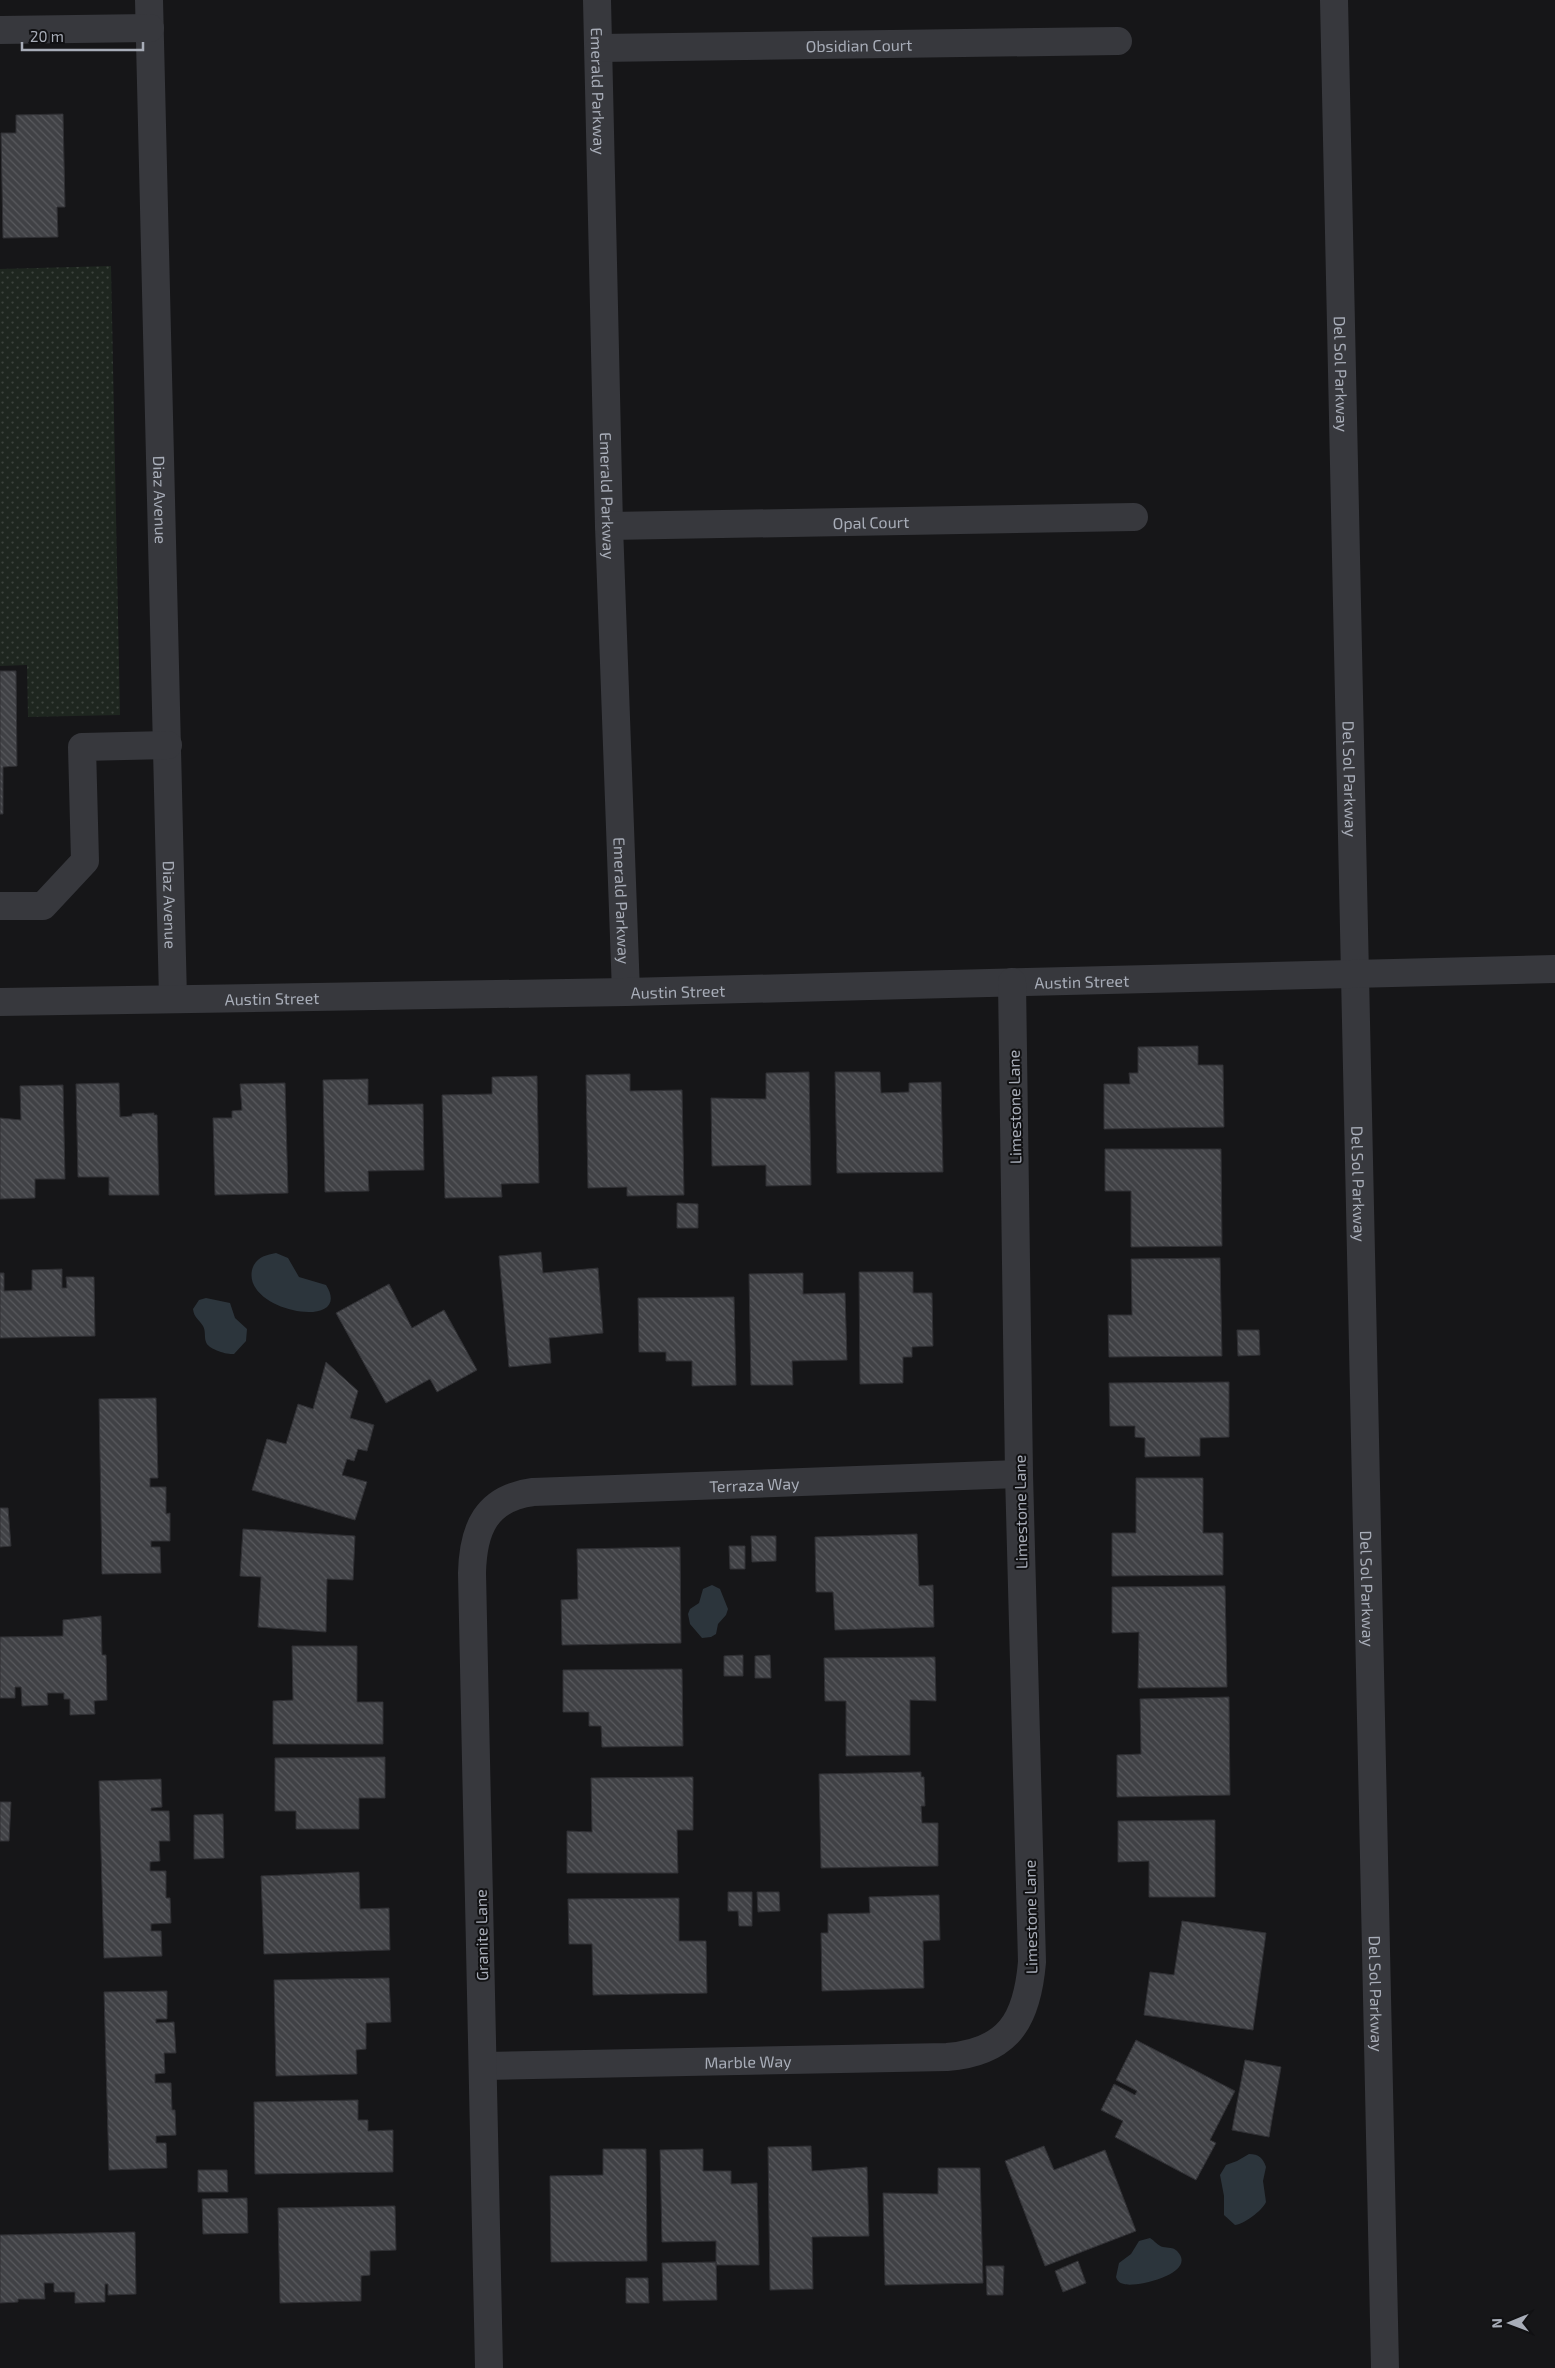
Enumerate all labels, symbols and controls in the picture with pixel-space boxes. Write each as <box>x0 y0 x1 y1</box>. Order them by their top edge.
scale bar <box>22 20 144 52</box>
text: 20 m <box>30 27 64 45</box>
street label: Emerald Parkway <box>588 27 610 155</box>
street label: Obsidian Court <box>806 34 912 55</box>
street label: Del Sol Parkway <box>1331 316 1353 433</box>
street label: Emerald Parkway <box>597 432 620 560</box>
street label: Diaz Avenue <box>150 455 172 544</box>
street label: Opal Court <box>833 511 909 532</box>
street label: Del Sol Parkway <box>1340 720 1362 838</box>
street label: Emerald Parkway <box>611 837 635 965</box>
street label: Diaz Avenue <box>160 860 181 949</box>
street label: Austin Street <box>1034 970 1129 991</box>
street label: Austin Street <box>630 980 725 1001</box>
street label: Austin Street <box>224 987 319 1008</box>
street label: Limestone Lane <box>1004 1050 1024 1164</box>
street label: Del Sol Parkway <box>1349 1125 1370 1243</box>
street label: Limestone Lane <box>1010 1455 1030 1569</box>
street label: Terraza Way <box>709 1473 800 1495</box>
street label: Del Sol Parkway <box>1357 1530 1379 1648</box>
street label: Limestone Lane <box>1020 1860 1040 1974</box>
street label: Granite Lane <box>471 1889 491 1981</box>
street label: Del Sol Parkway <box>1366 1935 1388 2052</box>
street label: Marble Way <box>704 2051 792 2071</box>
north arrow <box>1485 2298 1535 2348</box>
text: N <box>1488 2318 1505 2328</box>

